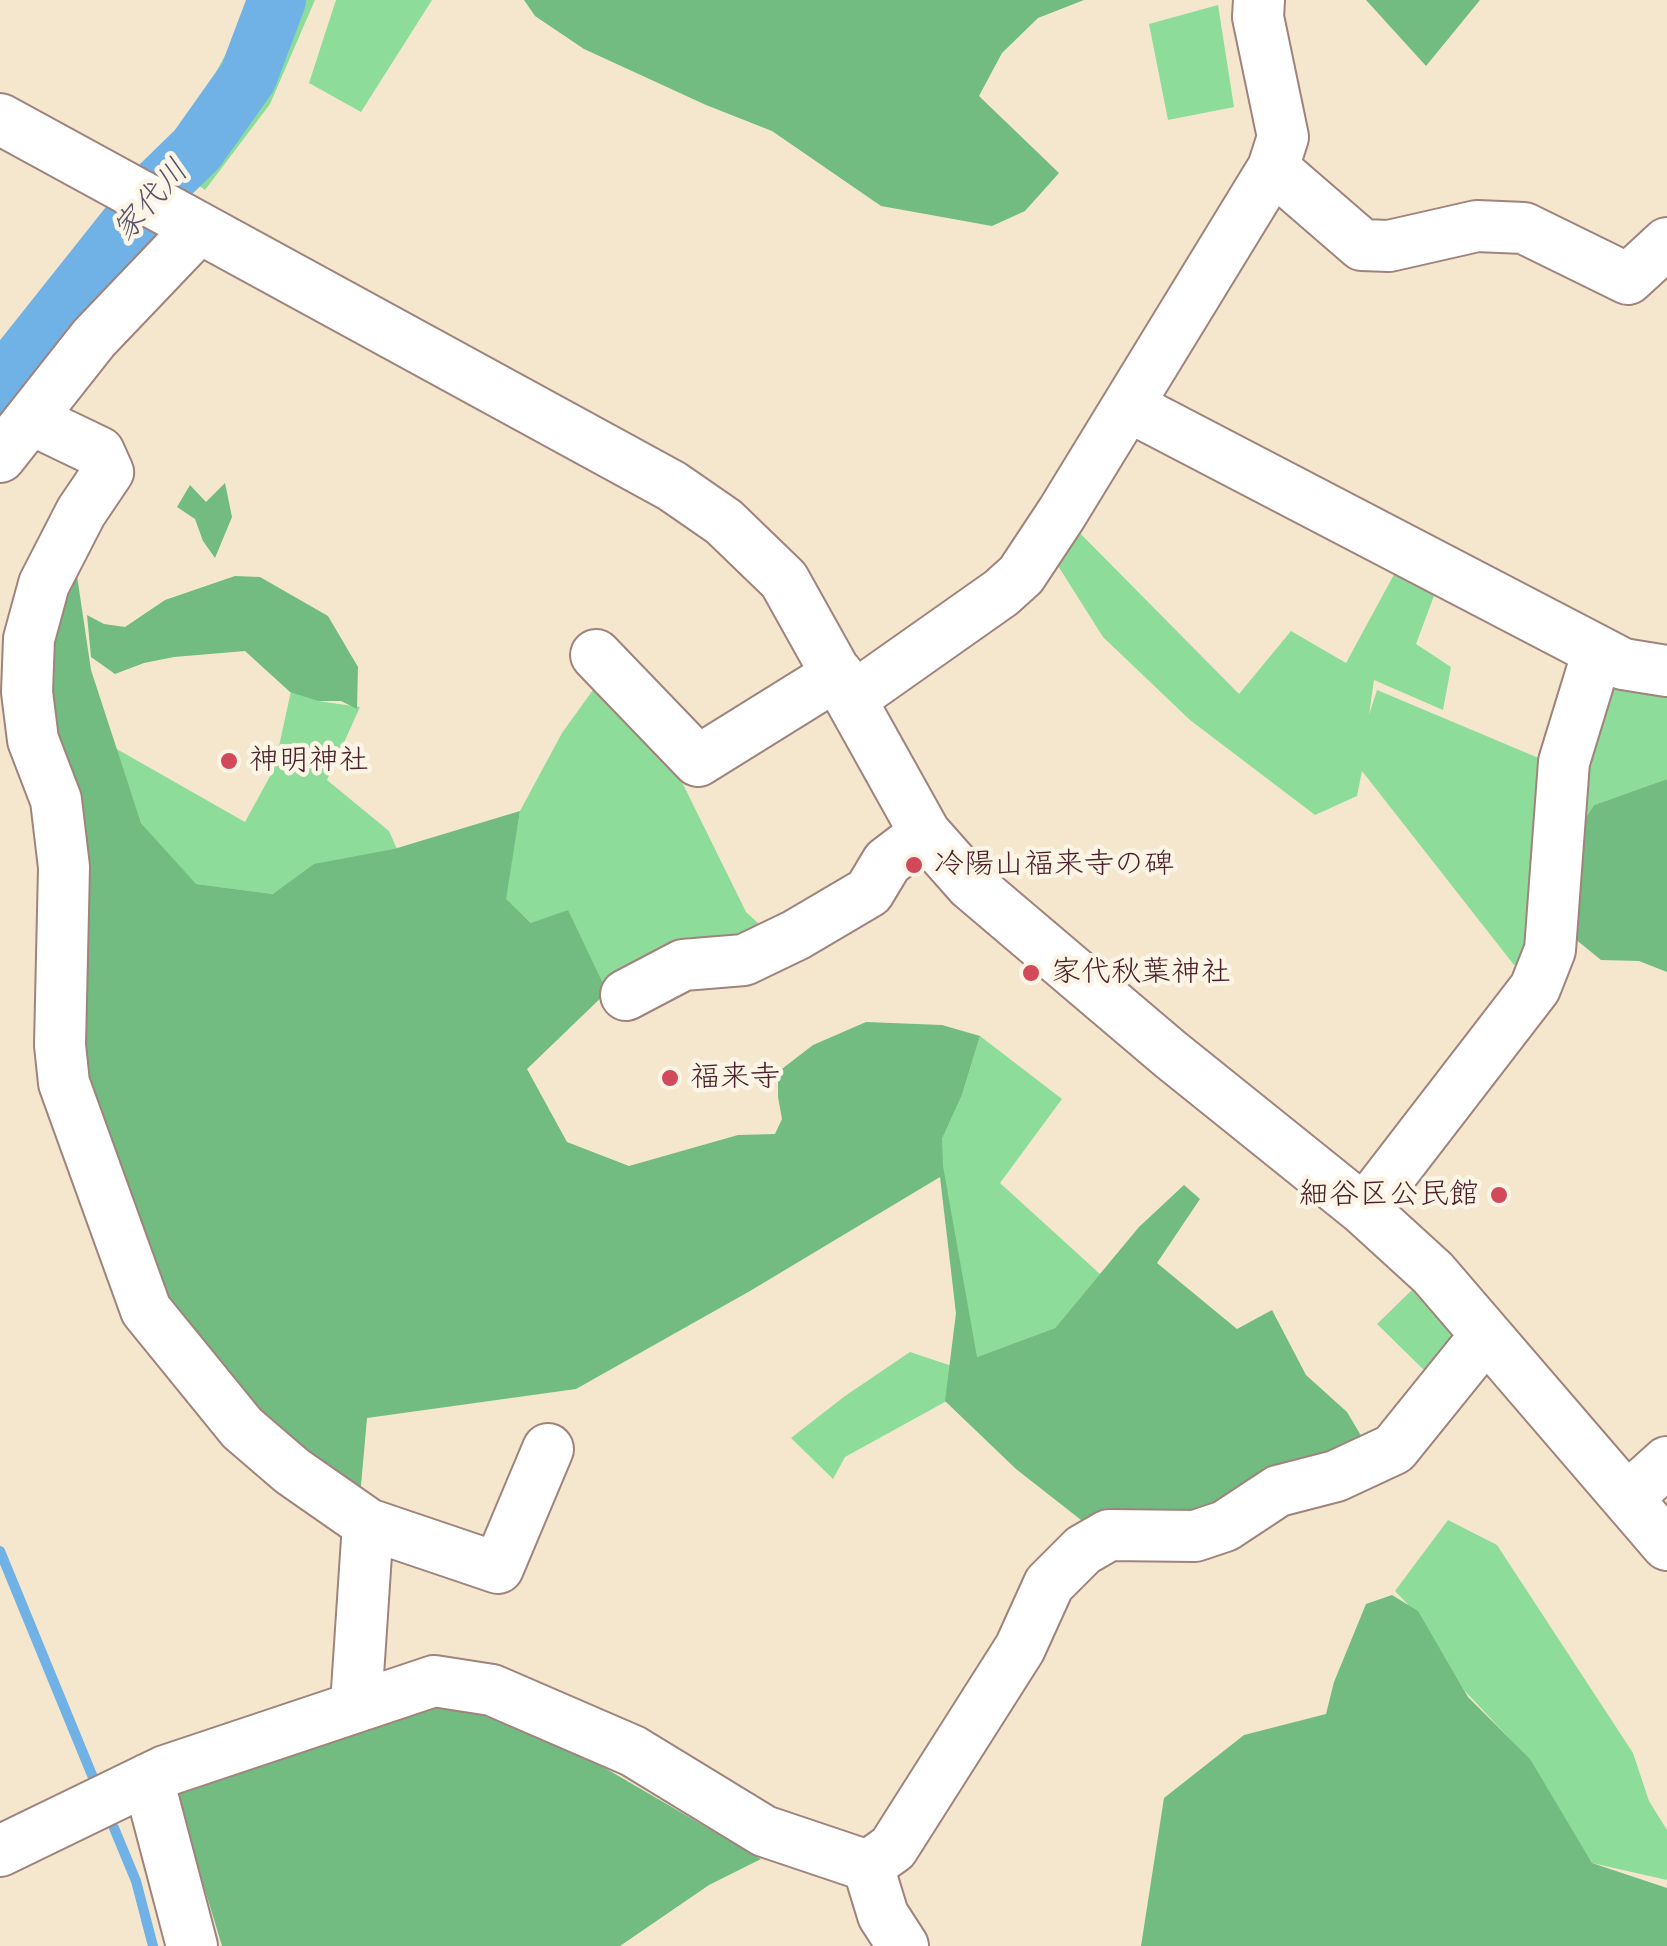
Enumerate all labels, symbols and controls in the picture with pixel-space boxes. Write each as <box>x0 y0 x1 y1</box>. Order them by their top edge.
water label: 家代川 <box>105 152 197 250</box>
place label: 神明神社 <box>249 743 369 779</box>
marker: 神明神社 <box>218 750 240 772</box>
place label: 冷陽山福来寺の碑 <box>934 847 1174 883</box>
marker: 冷陽山福来寺の碑 <box>903 854 925 876</box>
place label: 家代秋葉神社 <box>1051 955 1231 991</box>
marker: 家代秋葉神社 <box>1020 962 1042 984</box>
place label: 福来寺 <box>690 1060 780 1096</box>
marker: 福来寺 <box>659 1067 681 1089</box>
place label: 細谷区公民館 <box>1299 1177 1479 1213</box>
marker: 細谷区公民館 <box>1488 1184 1510 1206</box>

